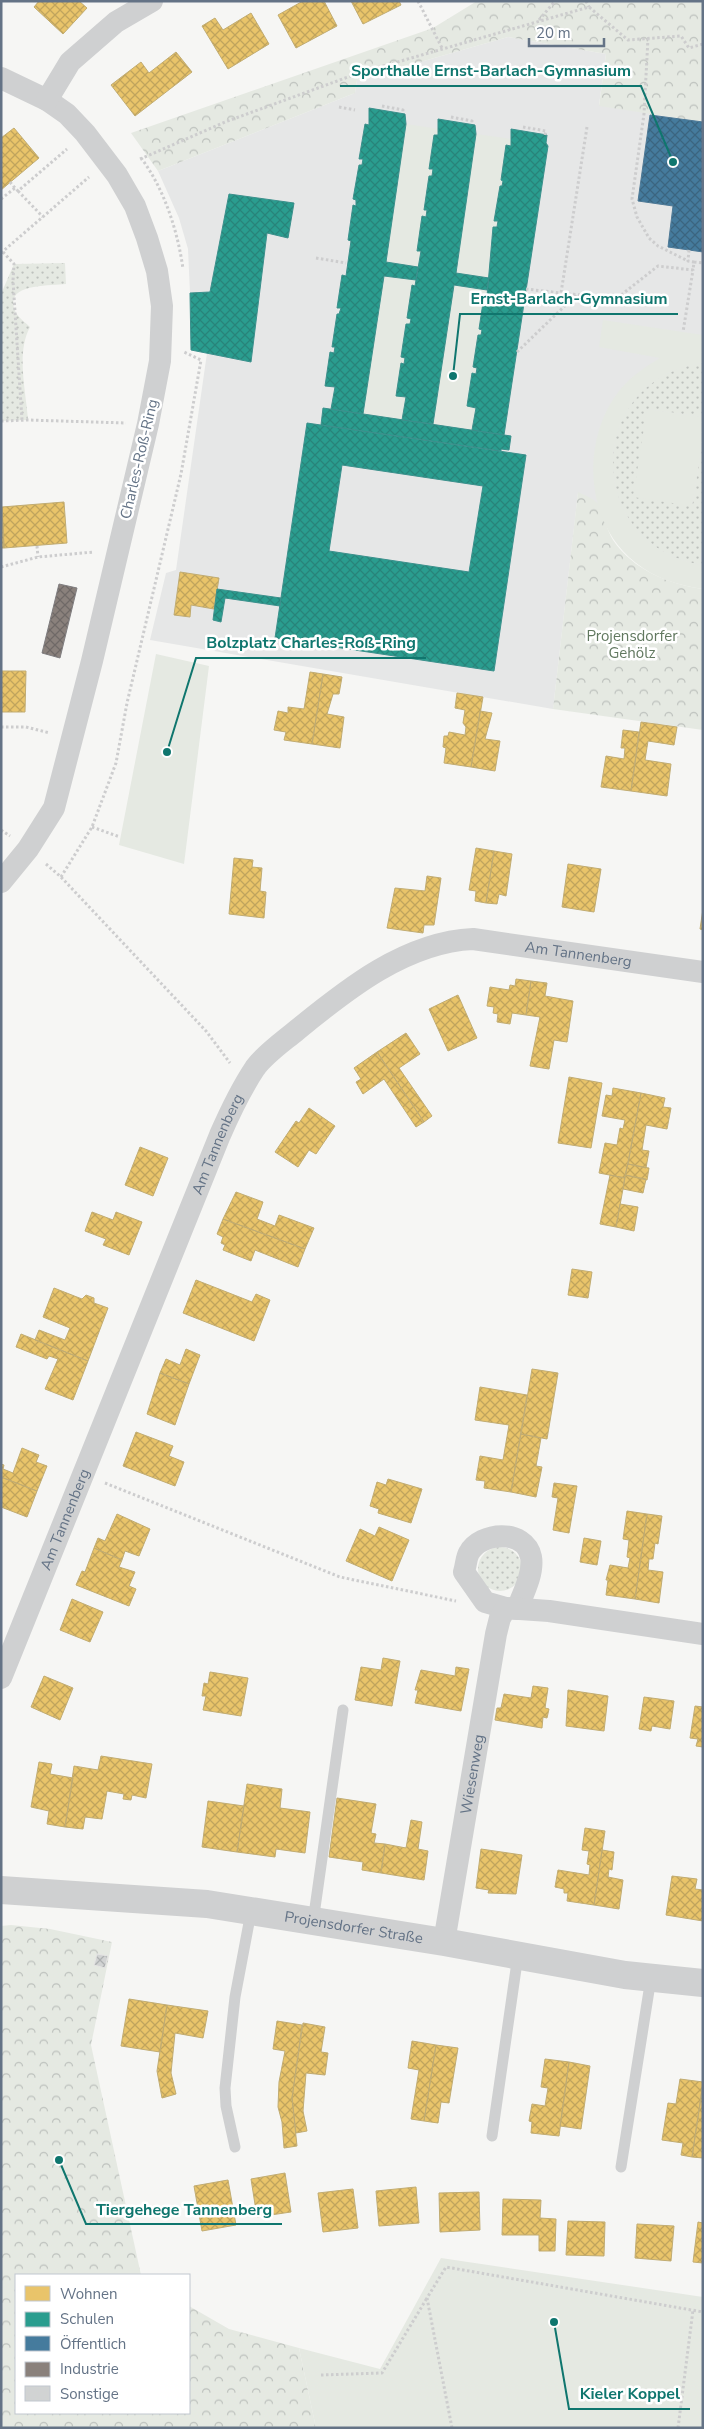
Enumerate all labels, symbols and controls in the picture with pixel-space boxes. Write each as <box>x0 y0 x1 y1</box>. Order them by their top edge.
scale bar <box>529 15 604 47</box>
text: 20 m <box>536 23 571 43</box>
callout: Sporthalle Ernst-Barlach-Gymnasium <box>340 55 641 86</box>
text: Sporthalle Ernst-Barlach-Gymnasium <box>351 60 631 82</box>
callout: Ernst-Barlach-Gymnasium <box>460 283 678 314</box>
text: Ernst-Barlach-Gymnasium <box>470 288 668 310</box>
street label: Charles-Roß-Ring <box>115 397 163 521</box>
park label: Projensdorfer Gehölz <box>586 626 678 663</box>
callout: Bolzplatz Charles-Roß-Ring <box>196 627 426 658</box>
text: Bolzplatz Charles-Roß-Ring <box>206 632 416 654</box>
street label: Am Tannenberg <box>524 937 633 972</box>
street label: Am Tannenberg <box>187 1090 248 1198</box>
street label: Am Tannenberg <box>36 1466 94 1573</box>
street label: Wiesenweg <box>456 1733 489 1816</box>
street label: Projensdorfer Straße <box>283 1907 424 1948</box>
callout: Tiergehege Tannenberg <box>86 2193 282 2224</box>
text: Tiergehege Tannenberg <box>96 2199 272 2221</box>
legend <box>15 2274 190 2414</box>
text: Wohnen <box>60 2284 118 2304</box>
text: Schulen <box>60 2309 114 2329</box>
text: Öffentlich <box>60 2334 126 2354</box>
text: Industrie <box>60 2359 119 2379</box>
callout: Kieler Koppel <box>569 2378 690 2409</box>
text: Kieler Koppel <box>580 2383 680 2405</box>
text: Sonstige <box>60 2384 119 2404</box>

